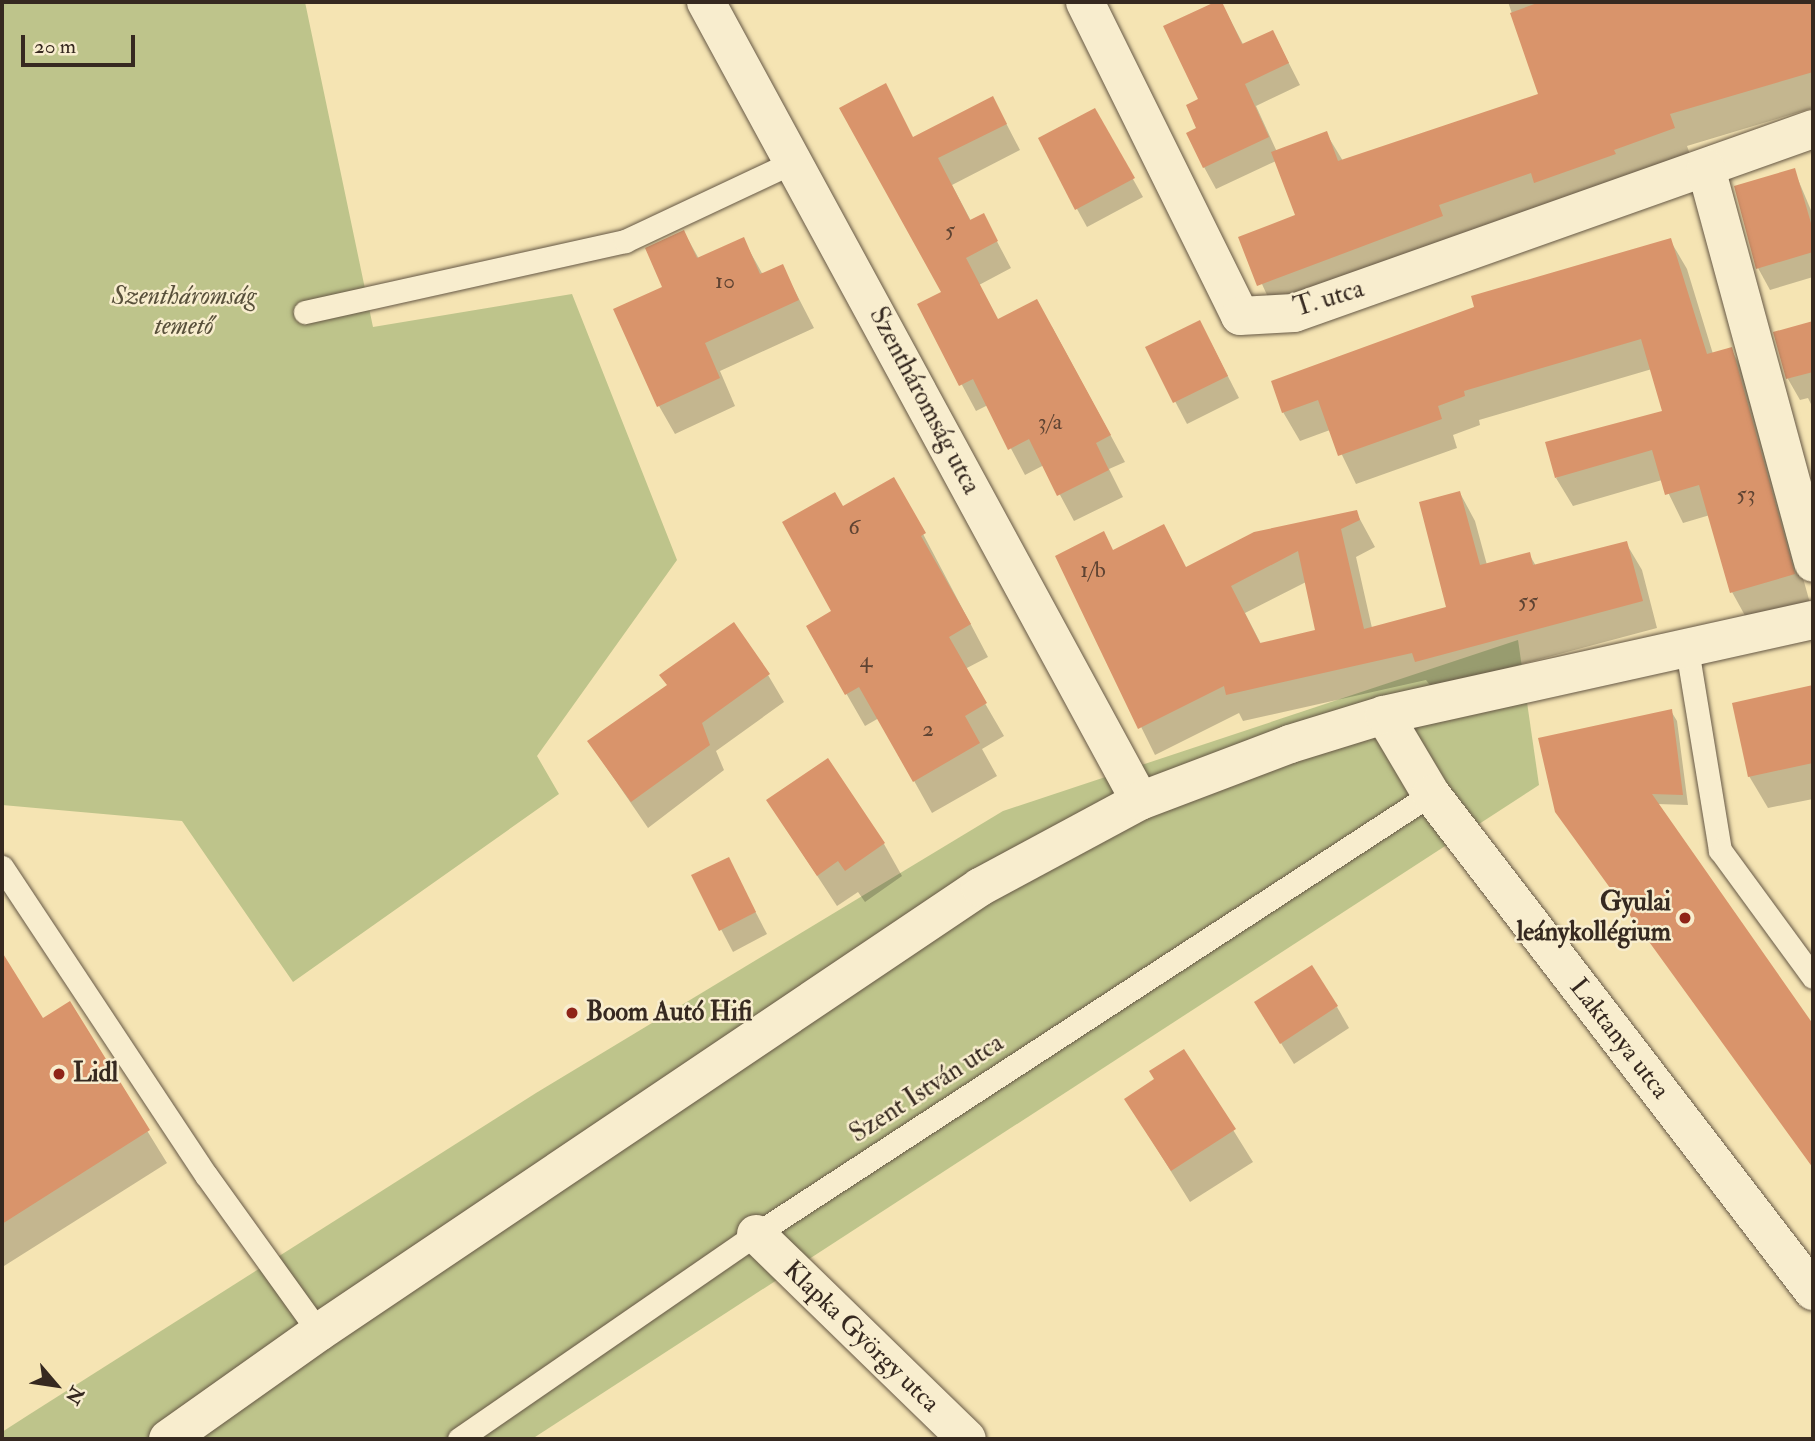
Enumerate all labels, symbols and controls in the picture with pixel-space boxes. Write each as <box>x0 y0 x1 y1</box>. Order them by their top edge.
scale bar <box>24 21 138 65</box>
text: 20 m <box>34 33 76 60</box>
house number: 5 <box>945 216 955 244</box>
house number: 10 <box>715 267 735 295</box>
street label: T. utca <box>1290 274 1368 324</box>
park label: Szentháromság temető <box>112 281 256 342</box>
street label: Szentháromság utca <box>862 302 986 500</box>
house number: 3/a <box>1038 408 1062 436</box>
house number: 53 <box>1737 480 1755 508</box>
house number: 6 <box>848 513 860 541</box>
house number: 1/b <box>1080 556 1106 584</box>
house number: 55 <box>1518 587 1538 615</box>
house number: 4 <box>860 646 872 674</box>
house number: 2 <box>922 715 934 743</box>
place label: Gyulai leánykollégium <box>1517 887 1671 948</box>
marker: Gyulai leánykollégium <box>1677 910 1693 926</box>
street label: Laktanya utca <box>1562 973 1676 1105</box>
place label: Boom Autó Hifi <box>586 997 752 1029</box>
marker: Boom Autó Hifi <box>564 1005 580 1021</box>
street label: Szent István utca <box>845 1028 1009 1150</box>
place label: Lidl <box>73 1058 118 1090</box>
marker: Lidl <box>51 1066 67 1082</box>
street label: Klapka György utca <box>776 1255 946 1419</box>
north arrow <box>21 1350 91 1420</box>
text: N <box>60 1382 89 1408</box>

